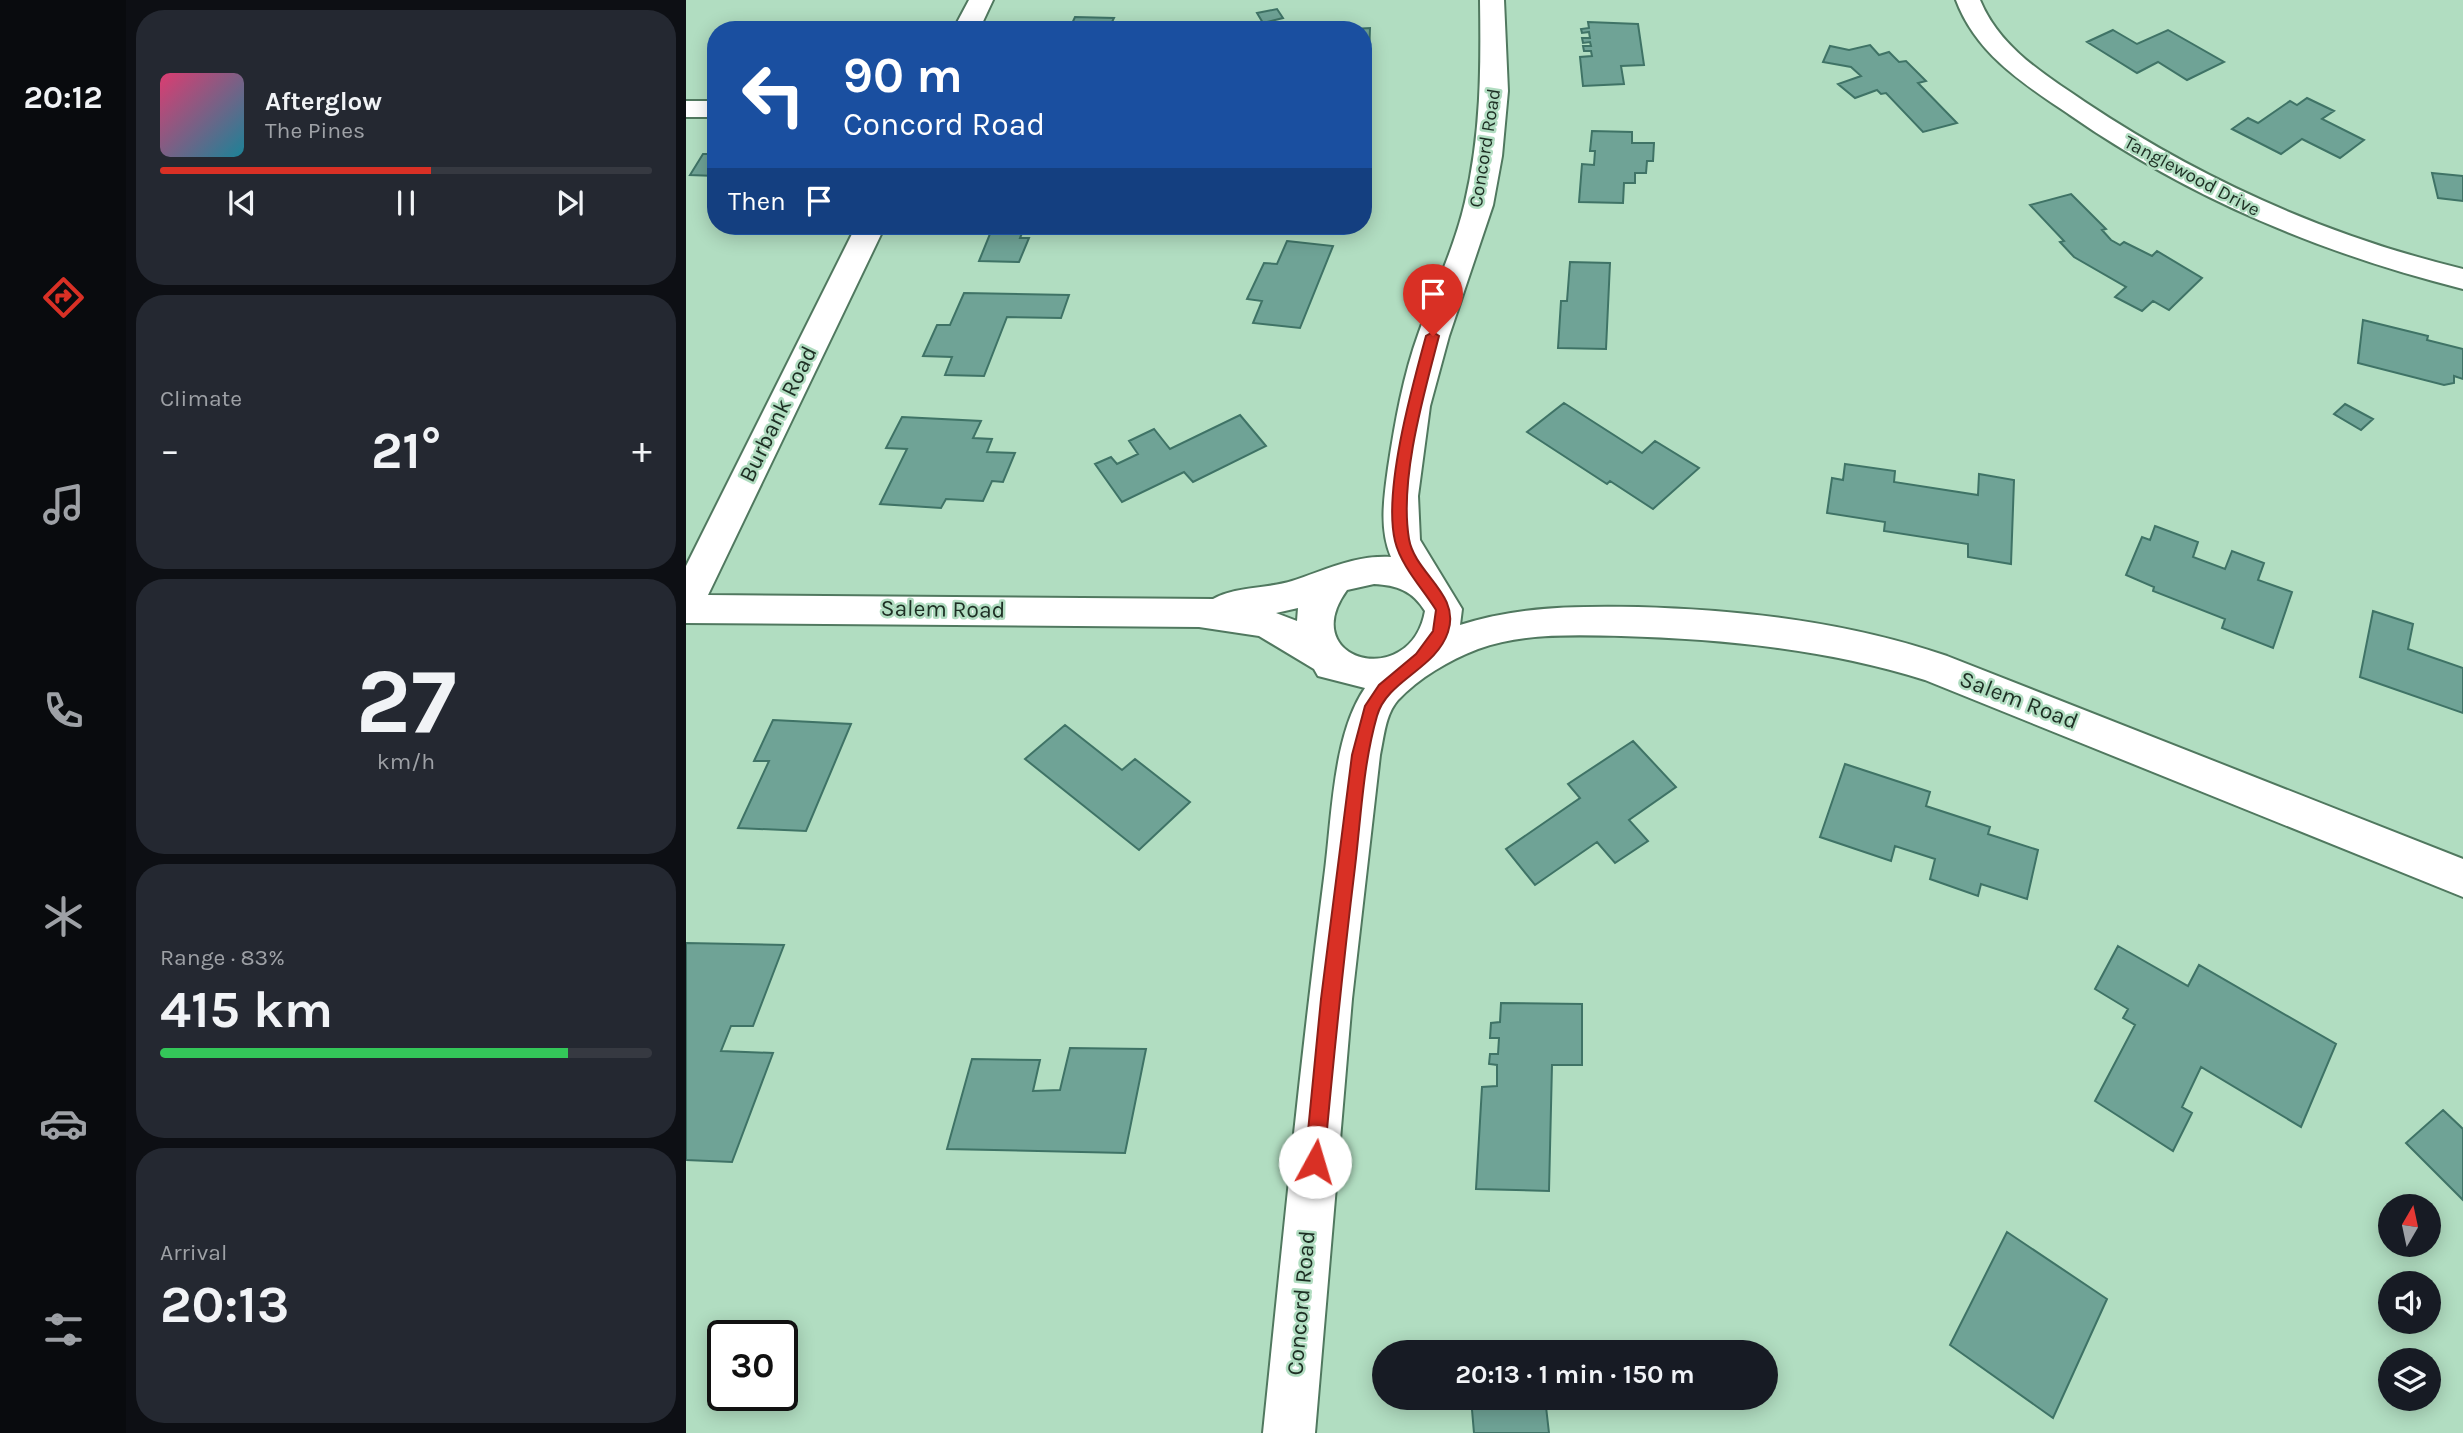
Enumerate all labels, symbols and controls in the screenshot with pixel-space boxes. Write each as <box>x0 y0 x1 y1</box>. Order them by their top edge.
text: 90 m <box>843 47 963 104</box>
icon: left <box>728 49 819 140</box>
text: 20:12 <box>24 79 103 116</box>
text: Afterglow <box>265 86 382 117</box>
street label: Concord Road <box>1465 87 1505 209</box>
text: Concord Road <box>843 106 1045 143</box>
text: The Pines <box>265 117 365 144</box>
street label: Tanglewood Drive <box>2120 131 2264 221</box>
icon: arrive <box>800 182 838 220</box>
icon: previous <box>223 184 261 222</box>
icon: pause <box>387 184 425 222</box>
icon: next <box>551 184 589 222</box>
text: Then <box>728 186 786 217</box>
pin <box>1403 264 1463 336</box>
icon: directions <box>39 273 88 322</box>
icon: arrive <box>1414 275 1452 313</box>
street label: Burbank Road <box>733 342 823 486</box>
text: Climate <box>160 385 242 412</box>
text: 21° <box>371 420 441 481</box>
text: − <box>160 428 180 473</box>
text: + <box>632 428 652 473</box>
icon: music <box>39 480 88 529</box>
street label: Salem Road <box>880 594 1006 624</box>
text: 27 <box>356 649 456 755</box>
street label: Salem Road <box>1956 665 2082 735</box>
icon: phone <box>39 686 88 735</box>
text: km/h <box>377 748 435 775</box>
icon: climate <box>39 892 88 941</box>
text: Range · 83% <box>160 944 285 971</box>
text: 415 km <box>160 979 333 1040</box>
icon: car <box>39 1099 88 1148</box>
position arrow <box>1278 1125 1352 1199</box>
north arrow <box>2378 1194 2441 1256</box>
map controls <box>2378 1194 2441 1411</box>
street label: Concord Road <box>1281 1229 1321 1377</box>
text: Arrival <box>160 1239 227 1266</box>
button: sound <box>2378 1271 2441 1334</box>
text: 20:13 <box>160 1274 289 1335</box>
icon: filters <box>39 1305 88 1354</box>
speed limit sign: 30 <box>707 1320 798 1411</box>
button: layers <box>2378 1348 2441 1411</box>
text: 20:13 · 1 min · 150 m <box>1455 1359 1695 1390</box>

